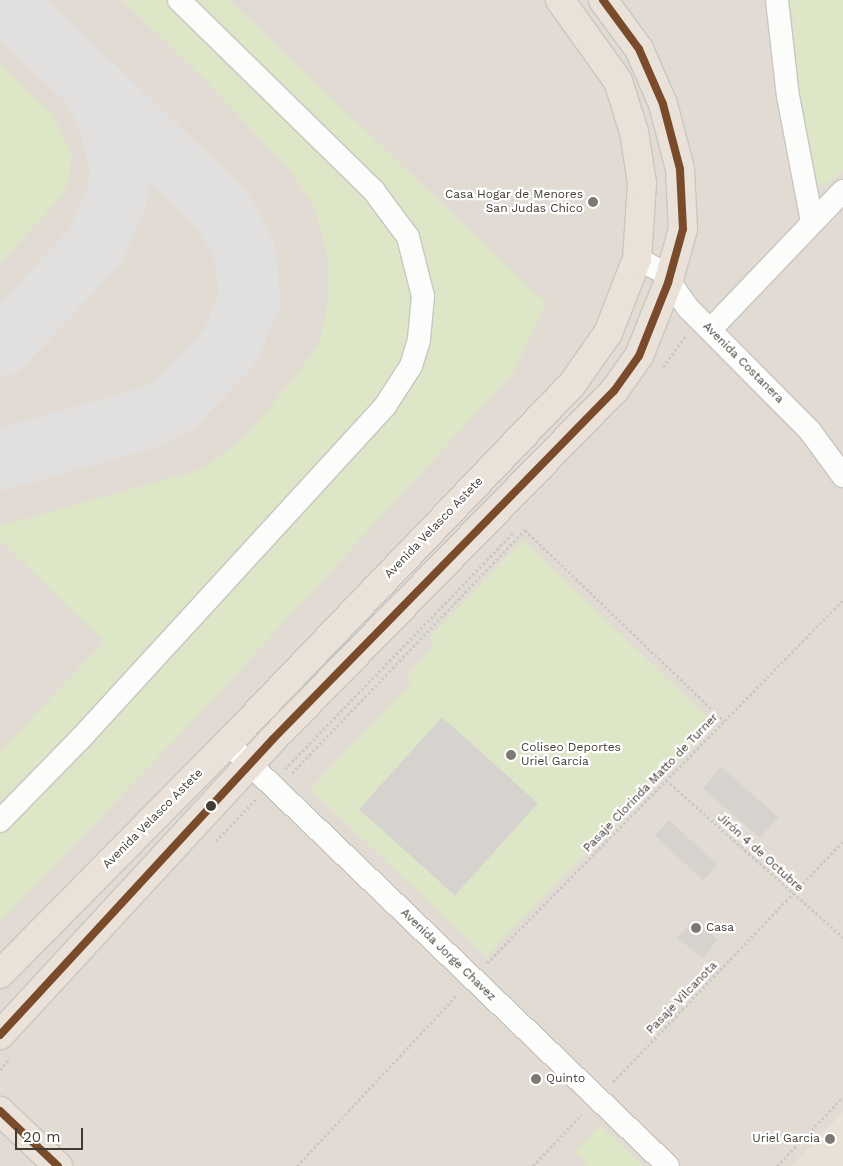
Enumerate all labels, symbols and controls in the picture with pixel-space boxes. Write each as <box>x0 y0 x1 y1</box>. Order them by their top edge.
place label: Casa Hogar de Menores San Judas Chico <box>444 188 583 216</box>
marker: Casa Hogar de Menores San Judas Chico <box>587 196 599 208</box>
street label: Avenida Costanera <box>699 319 787 407</box>
street label: Avenida Velasco Astete <box>381 474 487 582</box>
street label: Pasaje Clorinda Matto de Turner <box>580 710 722 856</box>
place label: Coliseo Deportes Uriel García <box>521 741 621 769</box>
marker: Coliseo Deportes Uriel García <box>505 749 517 761</box>
street label: Avenida Velasco Astete <box>100 766 206 872</box>
unlabelled marker <box>206 801 216 811</box>
street label: Jirón 4 de Octubre <box>714 811 806 895</box>
street label: Avenida Jorge Chavez <box>397 906 499 1004</box>
place label: Casa <box>706 921 734 935</box>
marker: Casa <box>690 922 702 934</box>
street label: Pasaje Vilcanota <box>644 958 720 1038</box>
place label: Quinto <box>546 1072 585 1086</box>
marker: Quinto <box>530 1073 542 1085</box>
scale bar <box>18 1118 85 1150</box>
text: 20 m <box>23 1128 61 1146</box>
place label: Uriel Garcia <box>752 1132 820 1146</box>
marker: Uriel Garcia <box>824 1133 836 1145</box>

